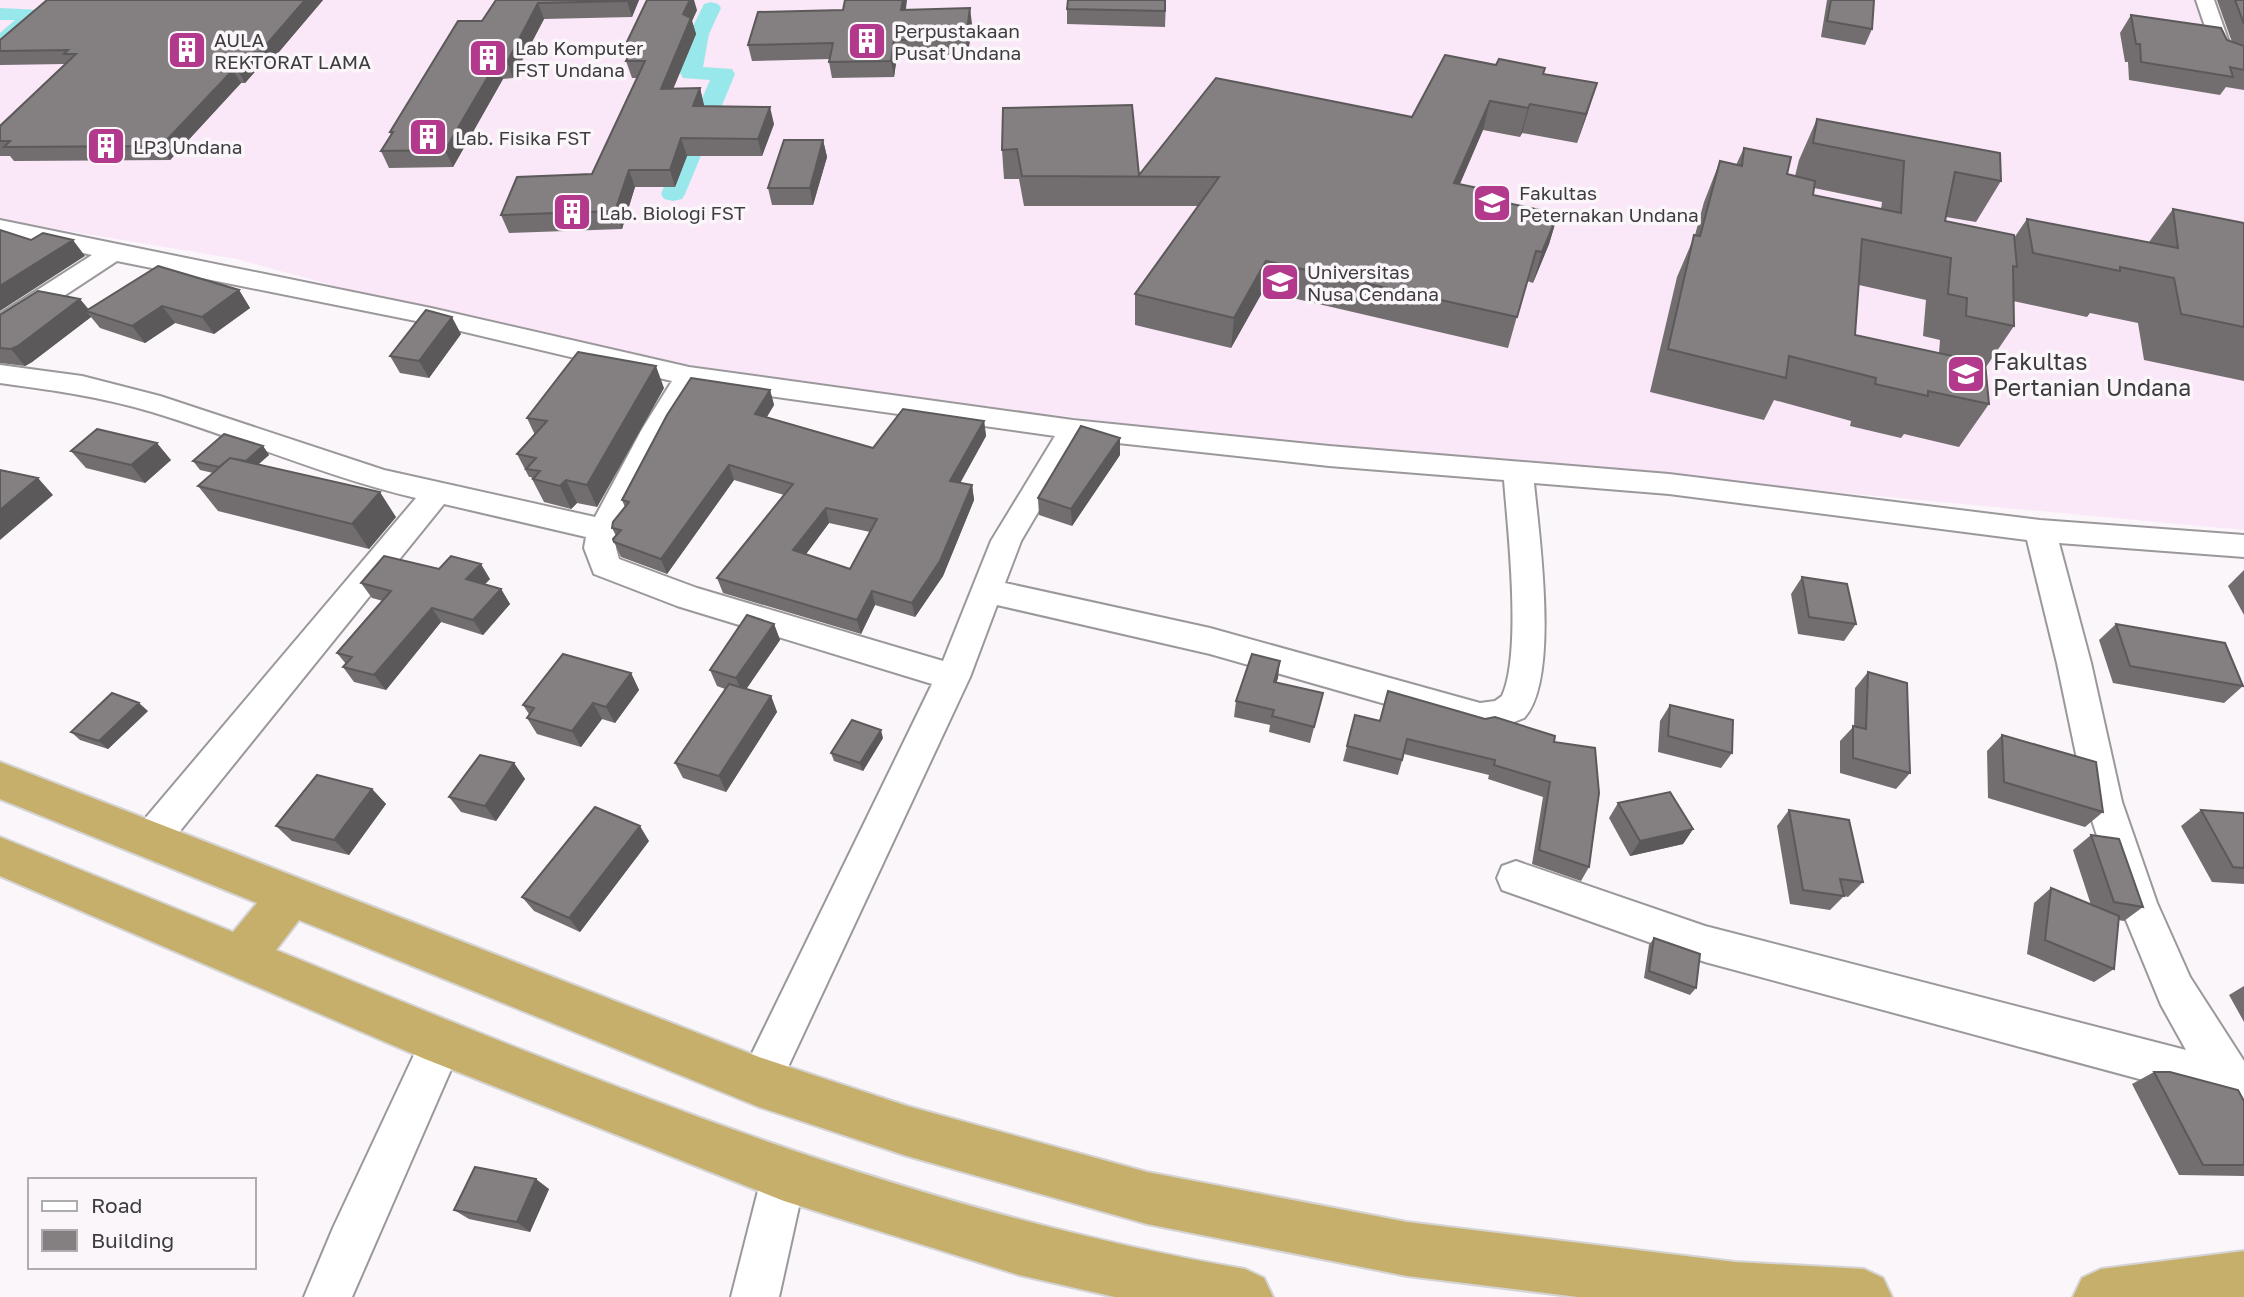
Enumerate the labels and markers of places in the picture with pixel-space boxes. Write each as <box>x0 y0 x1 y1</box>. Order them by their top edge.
place label: Perpustakaan Pusat Undana <box>894 19 1021 64</box>
building icon: Perpustakaan Pusat Undana <box>846 20 888 62</box>
place label: AULA REKTORAT LAMA <box>214 28 371 73</box>
building icon: AULA REKTORAT LAMA <box>166 29 208 71</box>
place label: Lab Komputer FST Undana <box>515 36 644 81</box>
building icon: Lab Komputer FST Undana <box>467 37 509 79</box>
building icon: Lab. Fisika FST <box>407 116 449 158</box>
building icon: LP3 Undana <box>85 125 127 167</box>
place label: Lab. Fisika FST <box>455 126 591 149</box>
place label: LP3 Undana <box>133 135 243 158</box>
place label: Fakultas Peternakan Undana <box>1519 181 1699 226</box>
school or university icon: Fakultas Peternakan Undana <box>1471 182 1513 224</box>
building icon: Lab. Biologi FST <box>551 191 593 233</box>
place label: Lab. Biologi FST <box>599 201 746 224</box>
place label: Universitas Nusa Cendana <box>1307 260 1439 305</box>
school or university icon: Universitas Nusa Cendana <box>1259 261 1301 303</box>
place label: Fakultas Pertanian Undana <box>1993 347 2191 401</box>
school or university icon: Fakultas Pertanian Undana <box>1945 353 1987 395</box>

